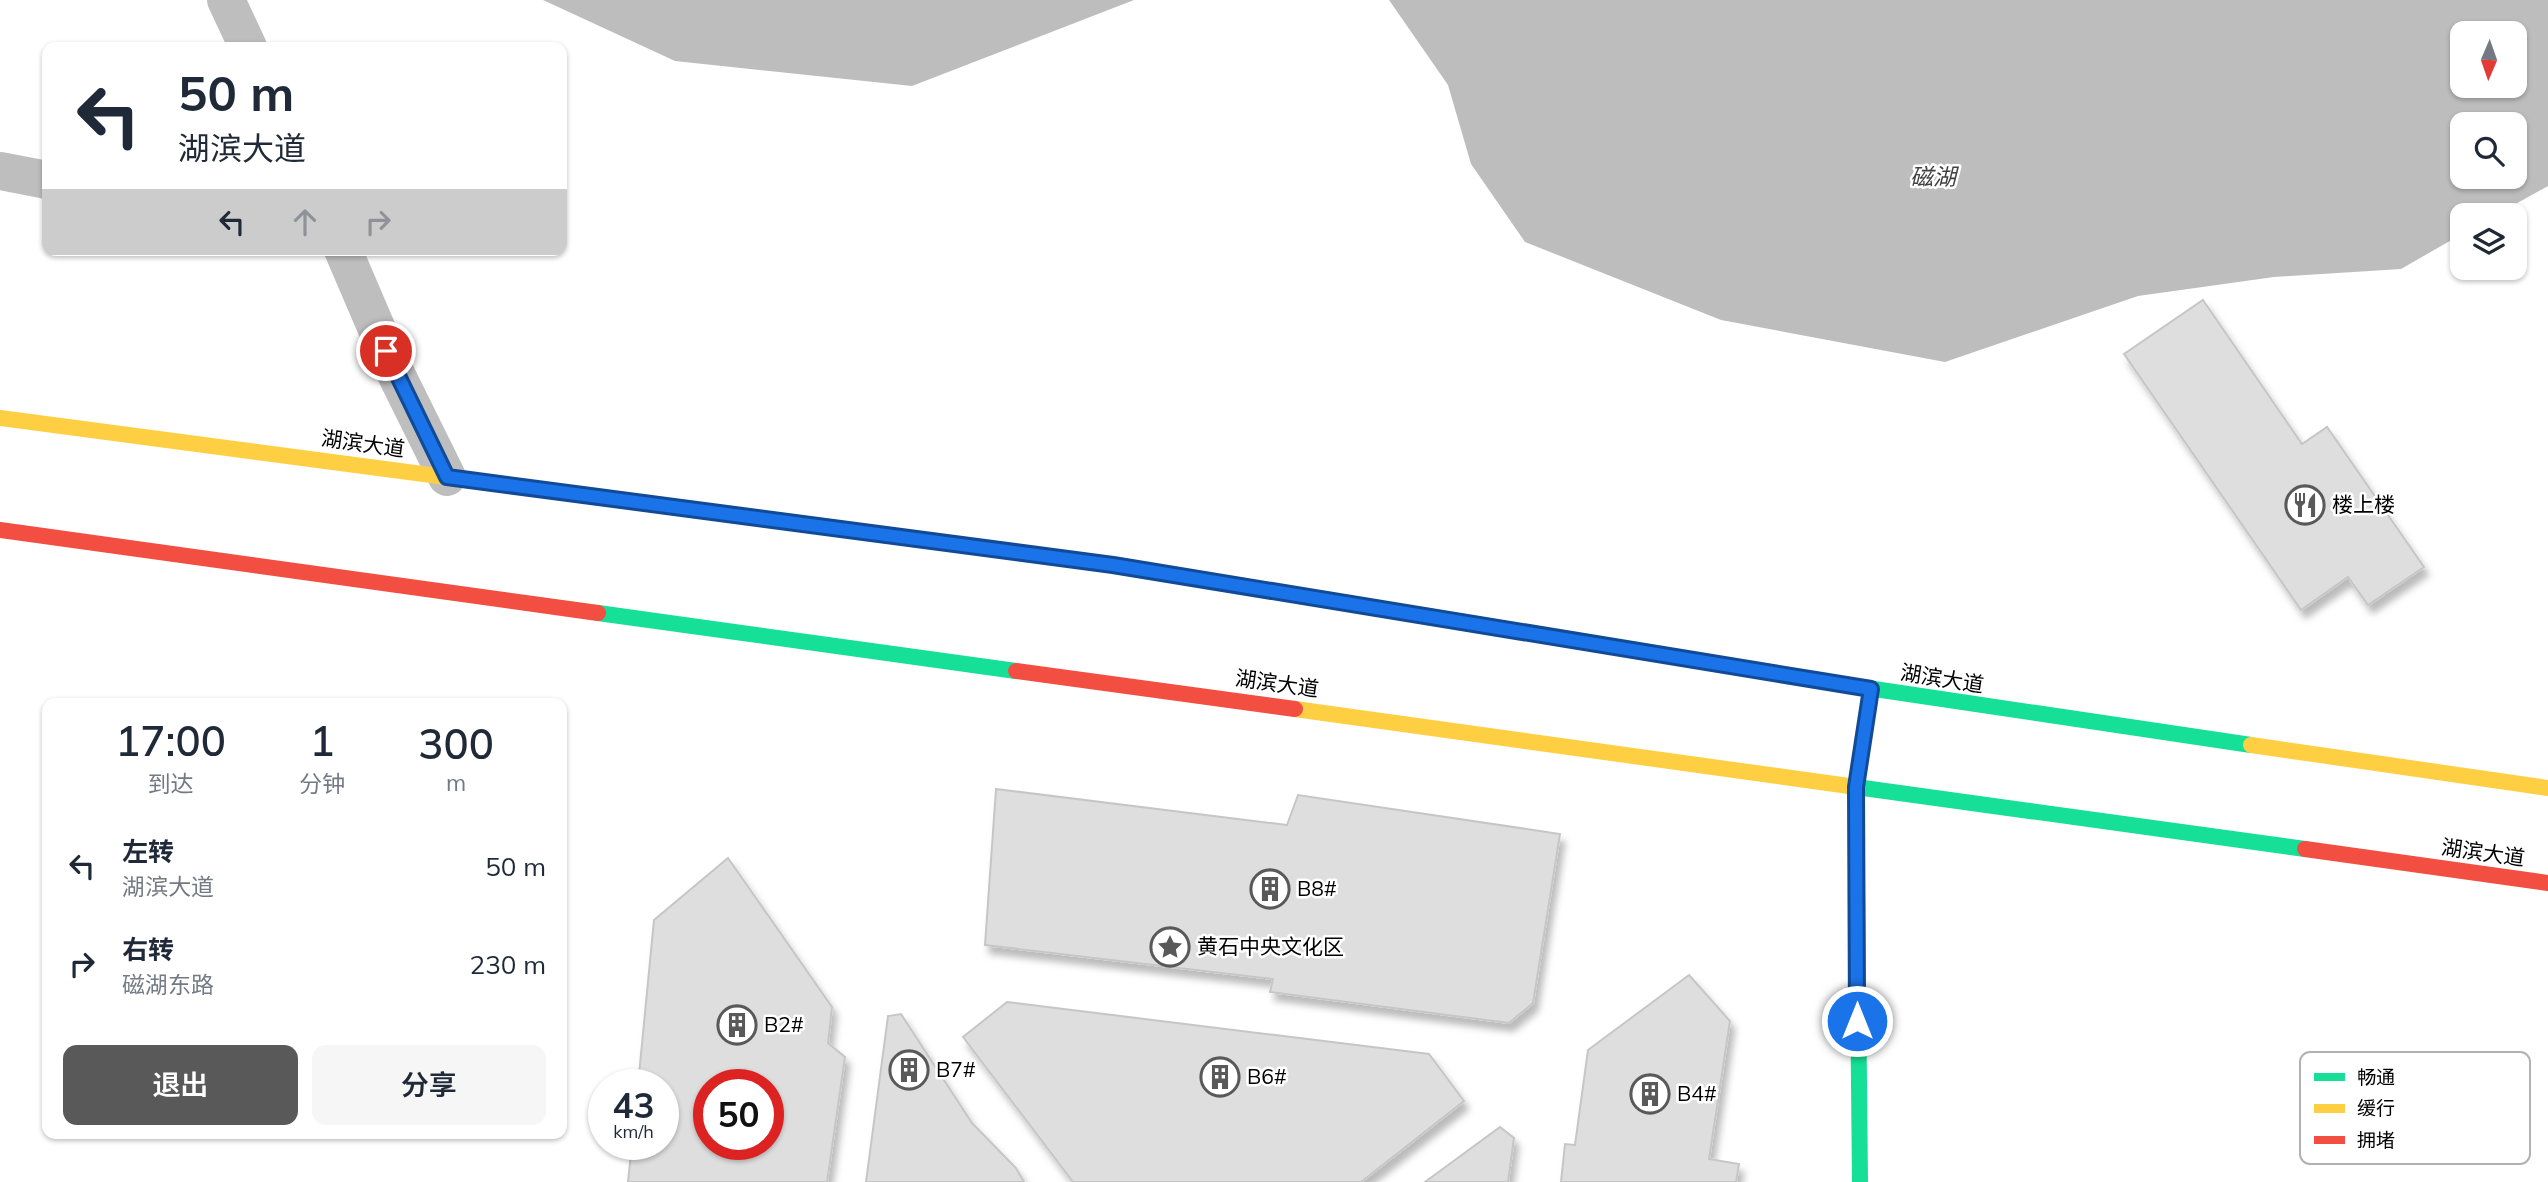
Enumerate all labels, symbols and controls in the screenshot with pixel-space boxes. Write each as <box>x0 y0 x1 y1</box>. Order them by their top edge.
north arrow <box>2450 21 2527 98</box>
map controls <box>2450 21 2527 280</box>
text: 50 m <box>178 62 294 123</box>
icon: left <box>63 70 154 161</box>
button: search <box>2450 112 2527 189</box>
text: 湖滨大道 <box>178 128 306 168</box>
water label: 磁湖 <box>1910 162 1959 191</box>
icon: left <box>213 203 251 241</box>
icon: ahead <box>286 203 324 241</box>
icon: right <box>359 203 397 241</box>
button: layers <box>2450 203 2527 280</box>
pin <box>356 321 416 381</box>
icon: arrive <box>367 332 405 370</box>
street label: 湖滨大道 <box>320 424 407 462</box>
restaurant icon: 楼上楼 <box>2284 484 2326 526</box>
place label: 楼上楼 <box>2332 491 2395 517</box>
street label: 湖滨大道 <box>1899 659 1986 697</box>
street label: 湖滨大道 <box>1234 664 1321 702</box>
text: 17:00 <box>115 714 226 767</box>
text: 1 <box>309 714 335 767</box>
text: 300 <box>418 717 494 770</box>
text: m <box>446 768 466 797</box>
text: 到达 <box>148 769 194 798</box>
text: 分钟 <box>299 769 345 798</box>
street label: 湖滨大道 <box>2440 833 2527 871</box>
text: 左转 <box>122 835 174 868</box>
icon: left <box>63 847 101 885</box>
text: 50 m <box>485 850 546 883</box>
building icon: B8# <box>1249 868 1291 910</box>
text: 湖滨大道 <box>122 872 214 901</box>
place label: B8# <box>1297 875 1336 901</box>
place icon: 黄石中央文化区 <box>1149 926 1191 968</box>
text: 右转 <box>122 933 174 966</box>
place label: 黄石中央文化区 <box>1197 933 1344 959</box>
icon: right <box>63 945 101 983</box>
text: 230 m <box>470 948 546 981</box>
text: 磁湖东路 <box>122 970 214 999</box>
position arrow <box>1820 984 1894 1058</box>
building icon: B2# <box>716 1004 758 1046</box>
place label: B2# <box>764 1011 803 1037</box>
button: 退出 <box>63 1045 298 1125</box>
button: 分享 <box>312 1045 546 1125</box>
building icon: B7# <box>888 1049 930 1091</box>
legend <box>2300 1052 2530 1164</box>
place label: B7# <box>936 1056 975 1082</box>
building icon: B6# <box>1199 1056 1241 1098</box>
place label: B6# <box>1247 1063 1286 1089</box>
text: 畅通 <box>2357 1065 2395 1089</box>
speed limit sign: 50 <box>693 1069 784 1160</box>
building icon: B4# <box>1629 1073 1671 1115</box>
place label: B4# <box>1677 1080 1716 1106</box>
text: 43 <box>612 1083 655 1127</box>
text: 缓行 <box>2357 1096 2395 1120</box>
text: km/h <box>613 1120 654 1143</box>
text: 拥堵 <box>2357 1128 2395 1152</box>

